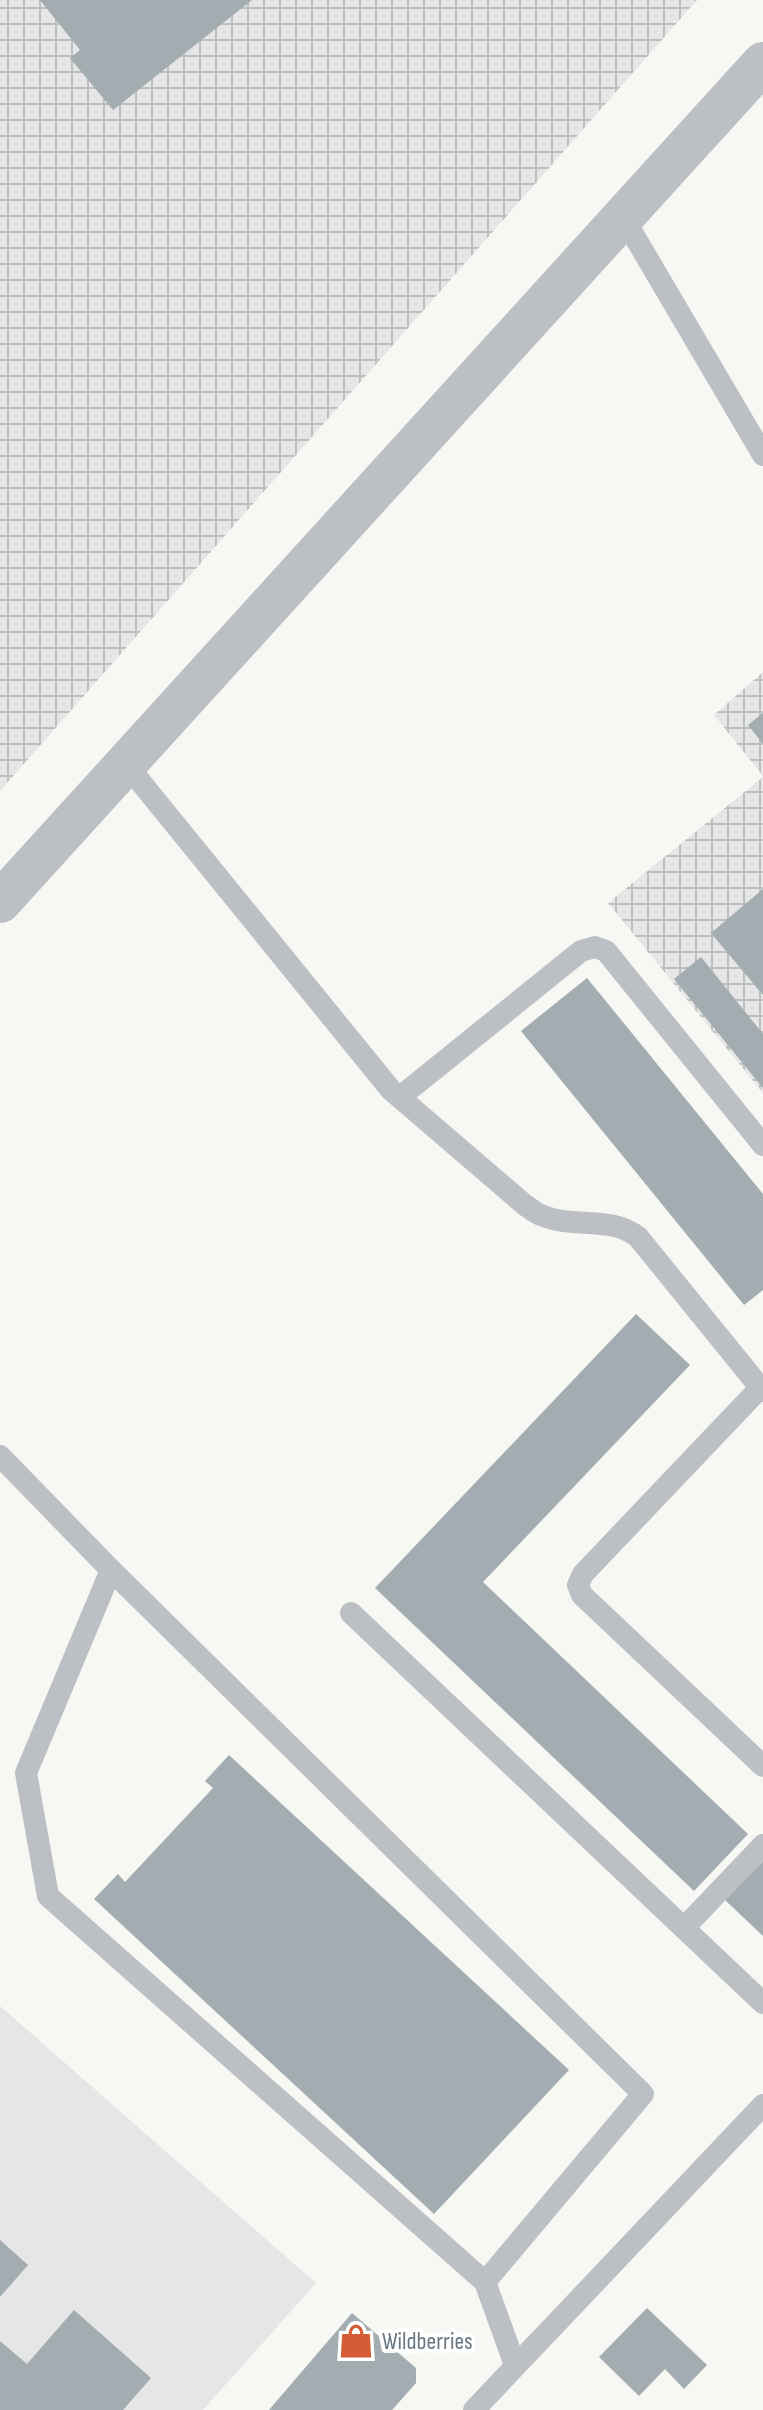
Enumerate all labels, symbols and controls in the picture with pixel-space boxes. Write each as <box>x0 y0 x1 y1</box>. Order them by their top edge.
shop icon: Wildberries <box>337 2322 375 2360</box>
place label: Wildberries <box>382 2327 473 2356</box>

